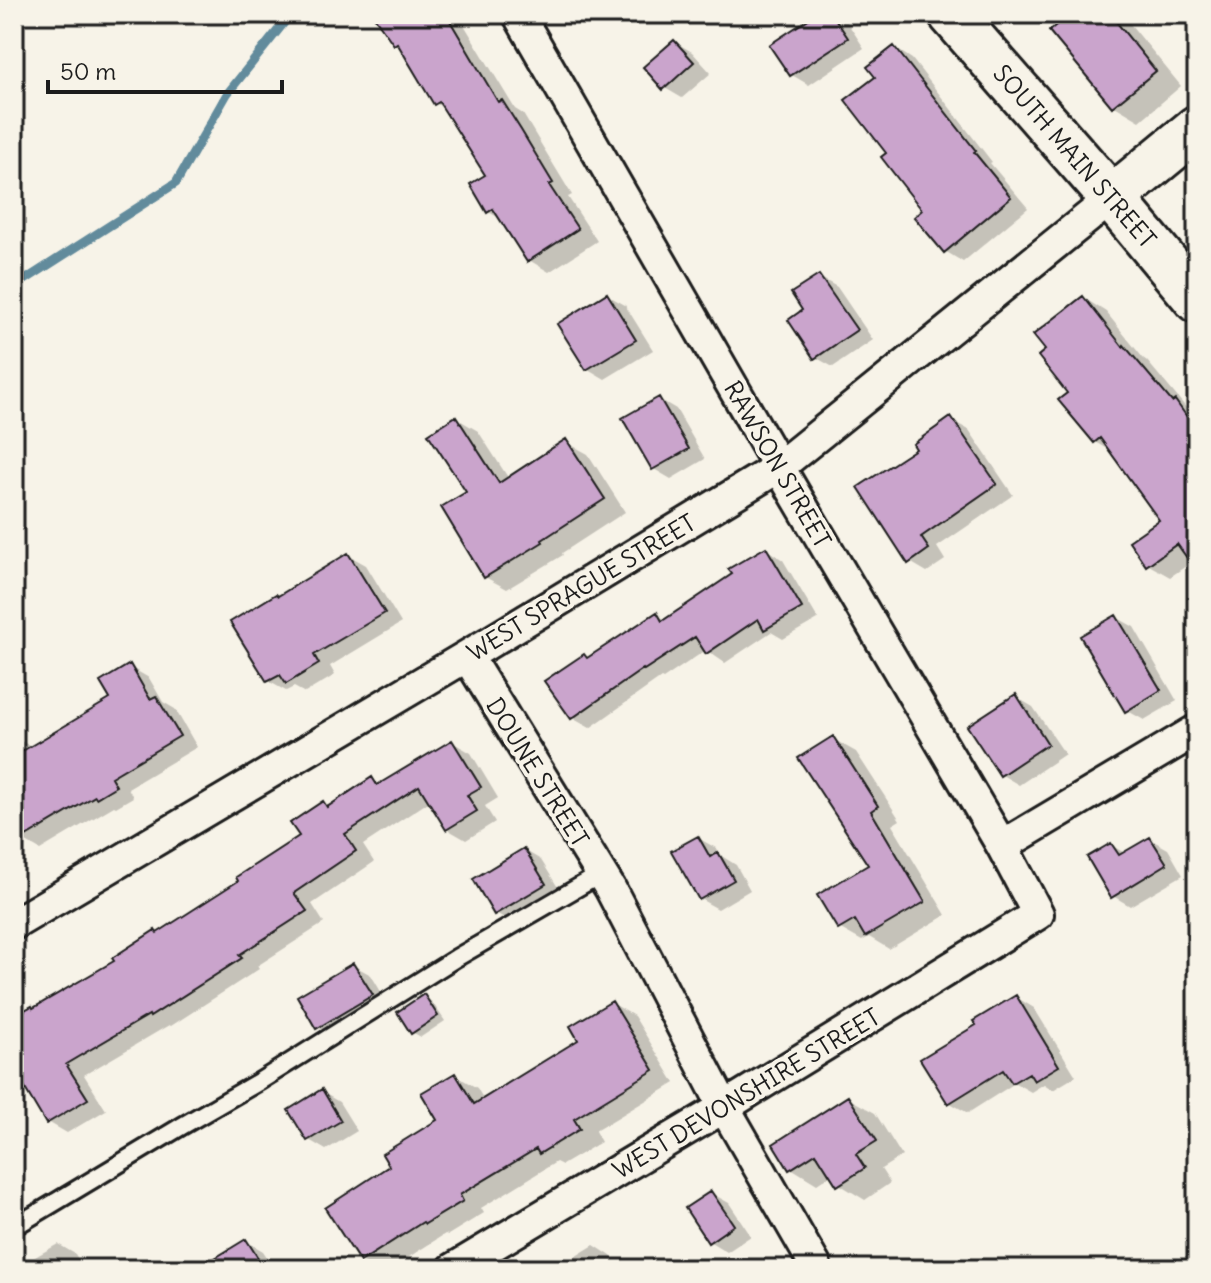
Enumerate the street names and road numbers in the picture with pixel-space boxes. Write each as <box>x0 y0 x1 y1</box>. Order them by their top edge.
street label: SOUTH MAIN STREET <box>987 58 1163 254</box>
street label: RAWSON STREET <box>718 375 838 553</box>
street label: WEST SPRAGUE STREET <box>461 507 701 667</box>
street label: DOUNE STREET <box>480 692 596 852</box>
street label: WEST DEVONSHIRE STREET <box>607 1001 885 1185</box>

